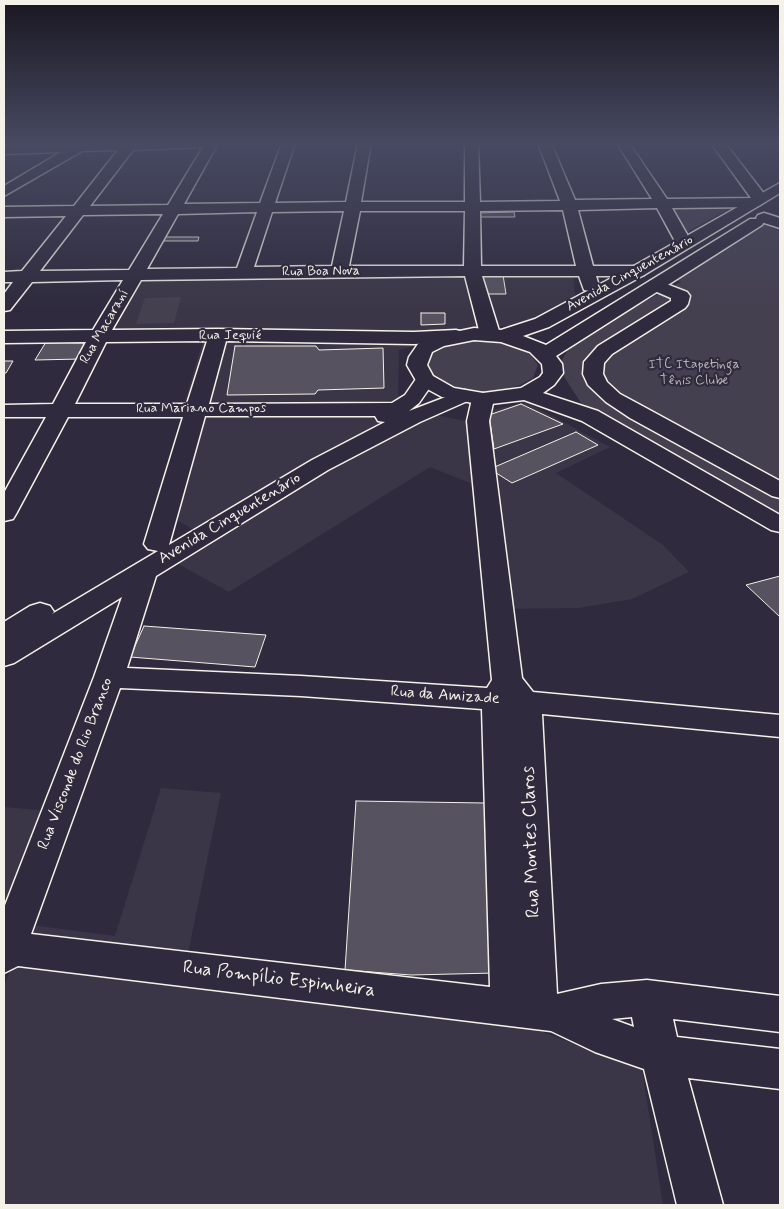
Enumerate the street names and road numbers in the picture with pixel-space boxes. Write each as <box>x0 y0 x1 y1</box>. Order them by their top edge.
street label: Avenida Cinquentenário <box>564 232 696 316</box>
street label: Rua Boa Nova <box>282 263 360 281</box>
street label: Rua Macaraní <box>77 287 133 367</box>
street label: Rua Jequié <box>199 328 261 344</box>
street label: Rua Mariano Campos <box>136 401 266 417</box>
street label: Avenida Cinquentenário <box>155 469 305 569</box>
street label: Rua Visconde do Rio Branco <box>34 675 118 853</box>
street label: Rua da Amizade <box>390 683 500 709</box>
street label: Rua Montes Claros <box>518 766 546 918</box>
street label: Rua Pompílio Espinheira <box>181 957 377 1003</box>

